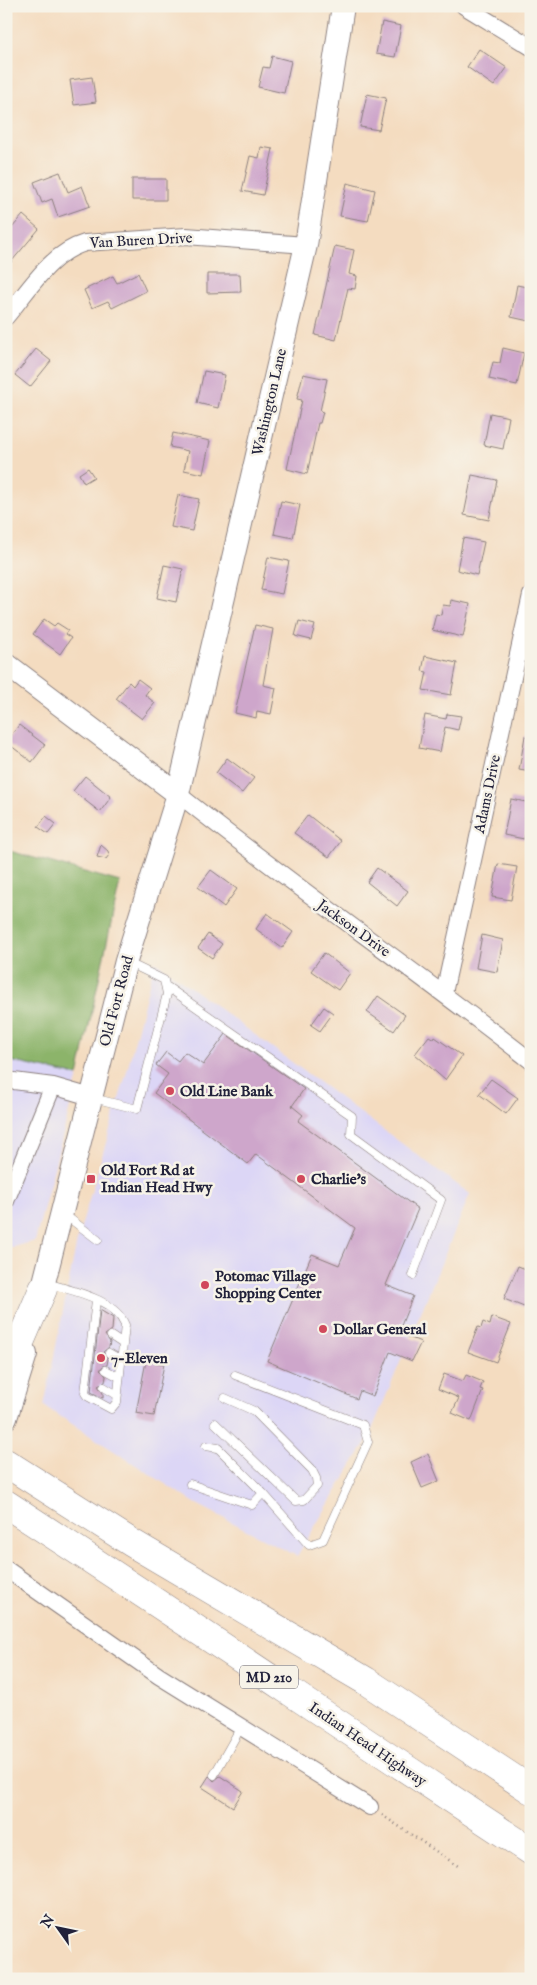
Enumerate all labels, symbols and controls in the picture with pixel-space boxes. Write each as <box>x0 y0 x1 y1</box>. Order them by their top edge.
street label: Van Buren Drive <box>88 228 193 253</box>
street label: Washington Lane <box>248 346 291 458</box>
street label: Adams Drive <box>470 753 505 836</box>
street label: Jackson Drive <box>312 894 394 961</box>
street label: Old Fort Road <box>95 953 138 1049</box>
place label: Old Line Bank <box>180 1082 274 1101</box>
marker: Old Line Bank <box>164 1085 176 1097</box>
place label: Old Fort Rd at Indian Head Hwy <box>101 1161 213 1197</box>
place label: Charlie's <box>311 1170 367 1189</box>
marker: Old Fort Rd at Indian Head Hwy <box>85 1173 97 1185</box>
marker: Charlie's <box>295 1173 307 1185</box>
place label: Potomac Village Shopping Center <box>215 1267 322 1303</box>
marker: Potomac Village Shopping Center <box>199 1279 211 1291</box>
place label: Dollar General <box>333 1320 427 1339</box>
marker: Dollar General <box>317 1323 329 1335</box>
place label: 7-Eleven <box>111 1349 168 1368</box>
marker: 7-Eleven <box>95 1352 107 1364</box>
road number: MD 210 <box>240 1665 298 1688</box>
street label: Indian Head Highway <box>305 1698 431 1791</box>
north arrow <box>32 1902 82 1952</box>
text: N <box>37 1911 59 1932</box>

